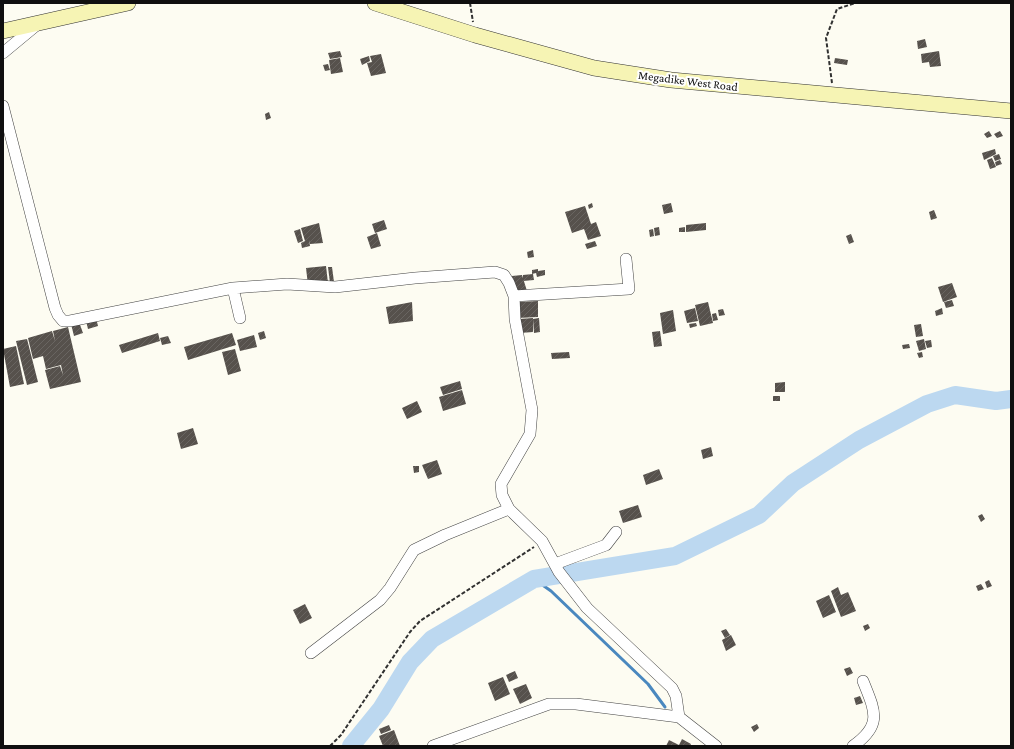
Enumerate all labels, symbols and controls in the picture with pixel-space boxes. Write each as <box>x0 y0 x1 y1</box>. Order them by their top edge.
street label: Megadike West Road <box>637 68 739 94</box>

